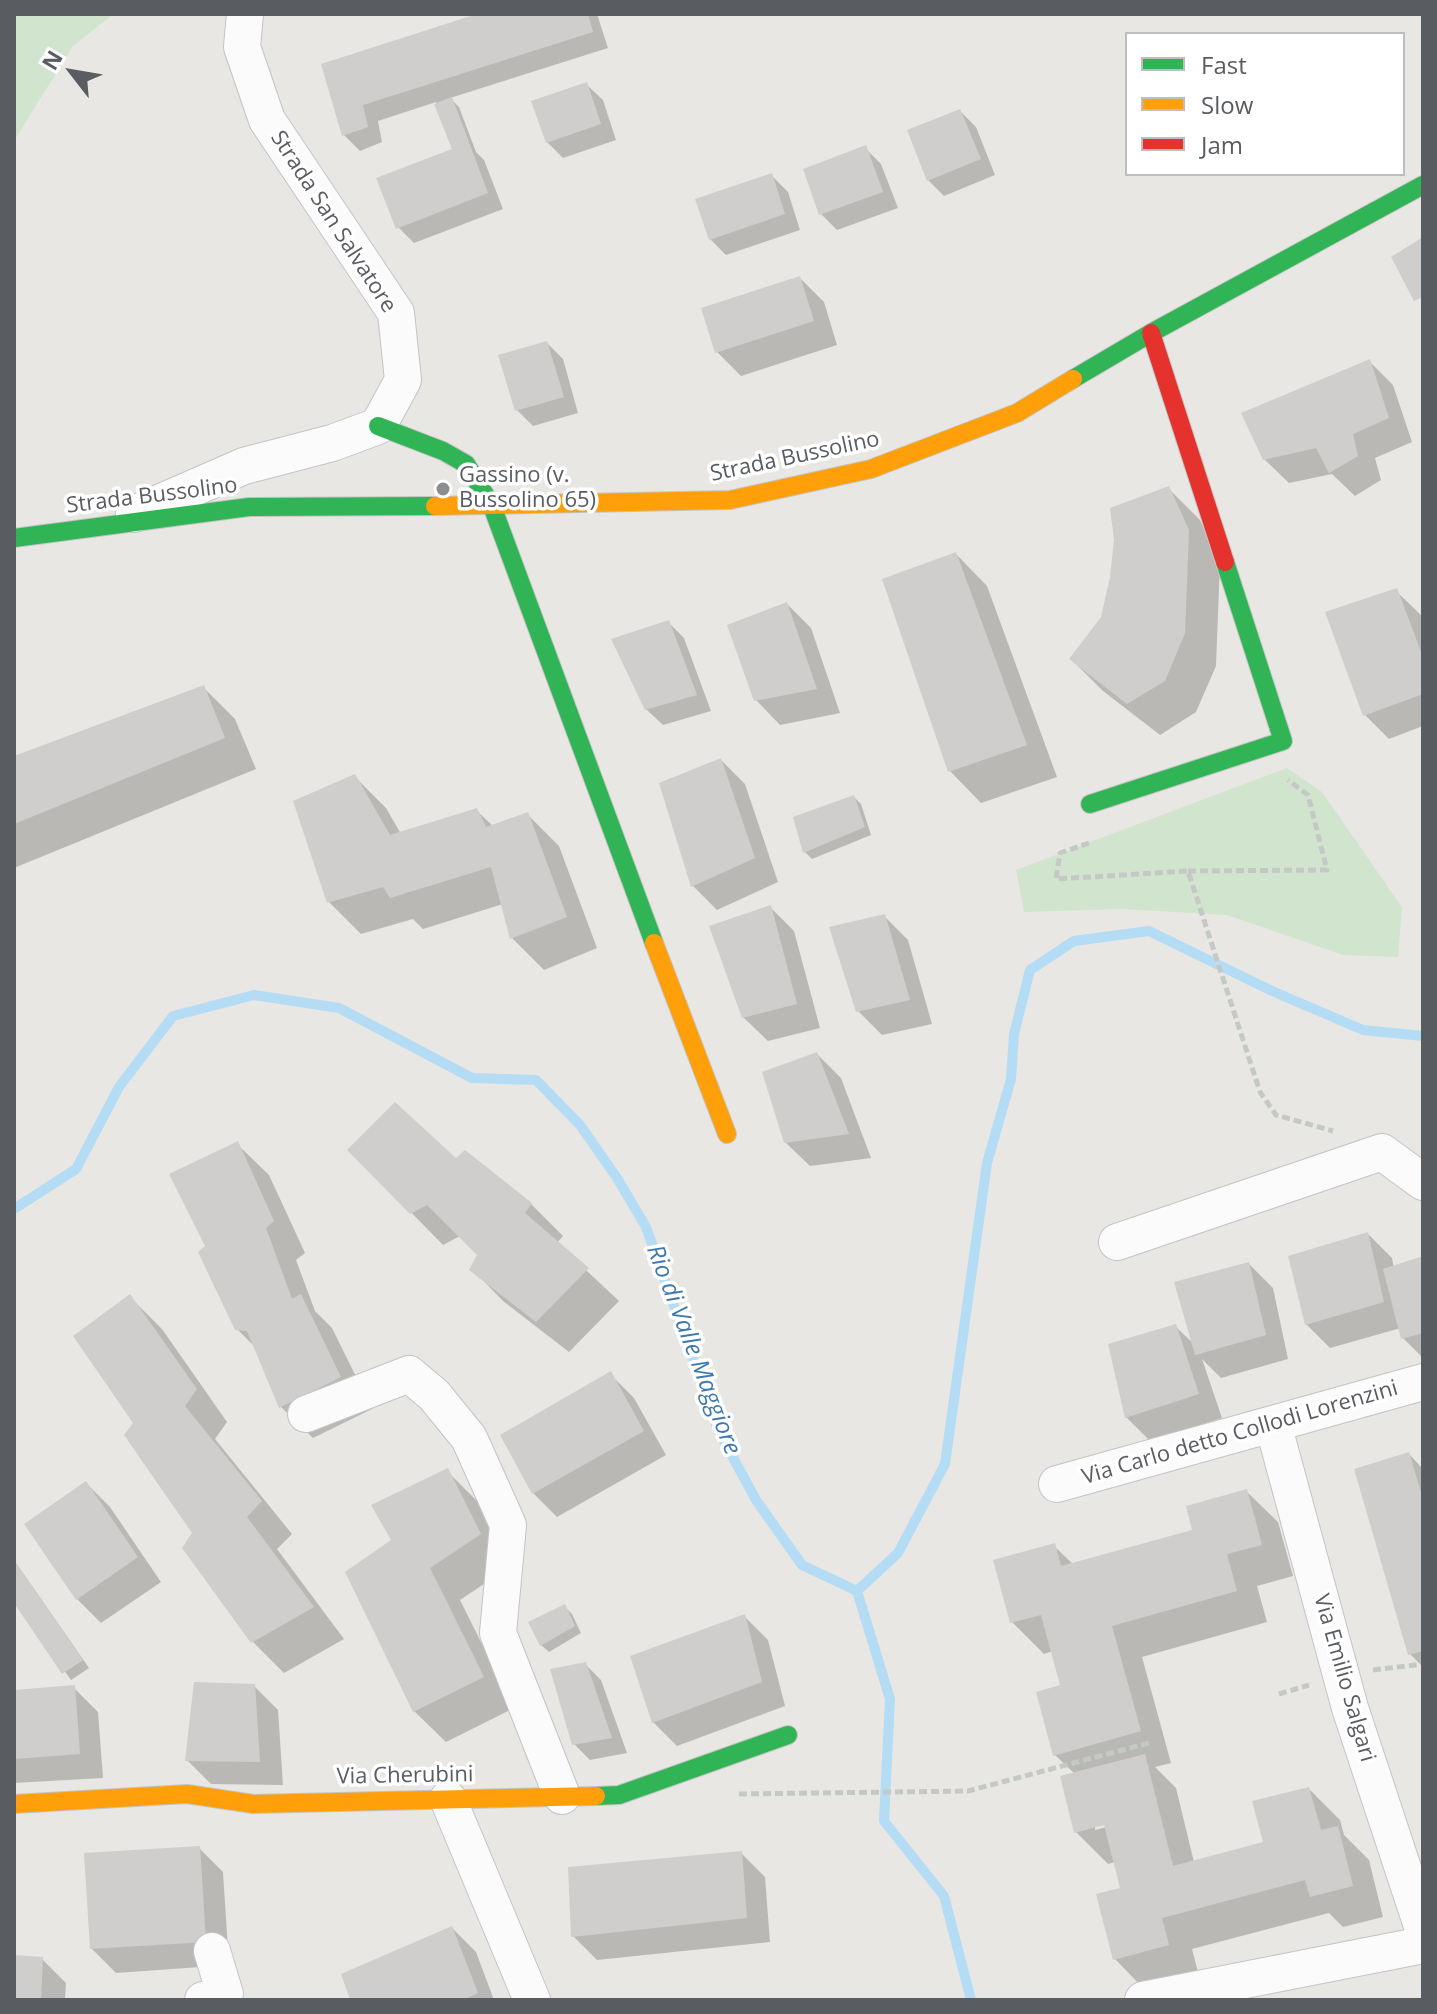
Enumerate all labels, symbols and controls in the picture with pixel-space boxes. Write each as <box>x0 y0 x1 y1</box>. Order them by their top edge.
north arrow <box>32 32 112 112</box>
legend <box>1125 32 1405 176</box>
text: N <box>34 44 69 75</box>
text: Fast <box>1201 48 1247 81</box>
text: Slow <box>1201 88 1253 121</box>
street label: Strada San Salvatore <box>264 126 402 318</box>
text: Jam <box>1201 128 1243 161</box>
street label: Strada Bussolino <box>708 426 882 488</box>
place label: Gassino (v. Bussolino 65) <box>459 463 596 514</box>
street label: Strada Bussolino <box>65 472 239 520</box>
marker: Gassino (v. Bussolino 65) <box>434 480 452 498</box>
water label: Rio di Valle Maggiore <box>640 1241 746 1459</box>
street label: Via Carlo detto Collodi Lorenzini <box>1079 1375 1401 1491</box>
street label: Via Emilio Salgari <box>1307 1591 1381 1765</box>
street label: Via Cherubini <box>336 1762 474 1790</box>

